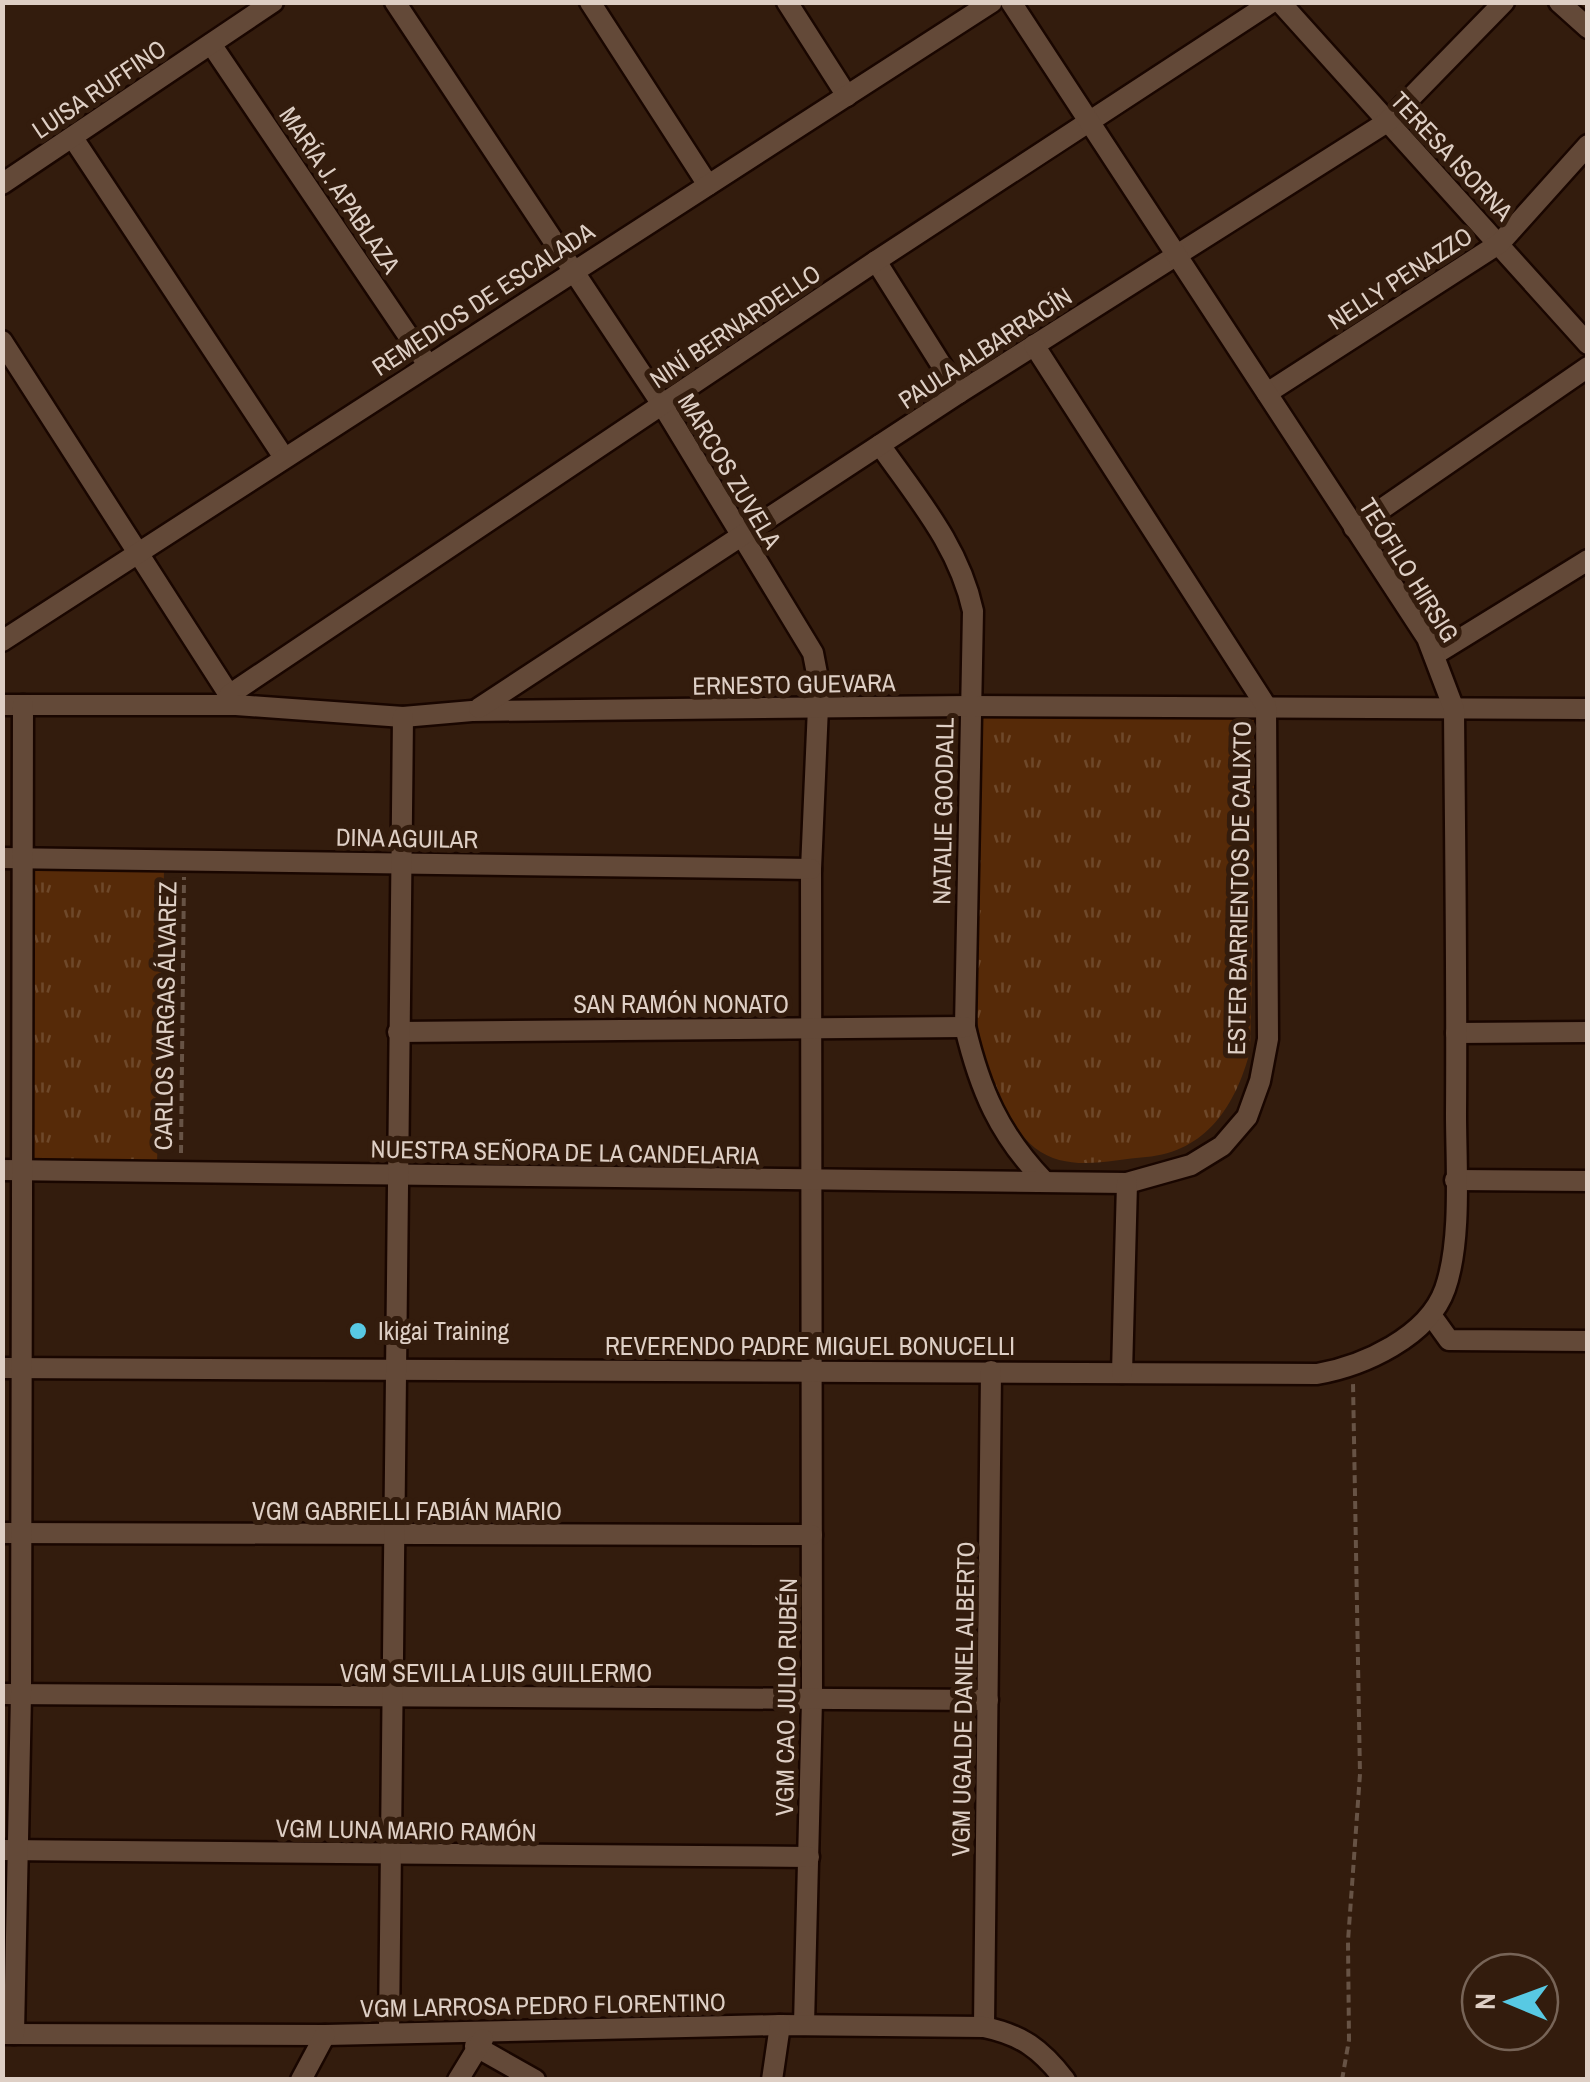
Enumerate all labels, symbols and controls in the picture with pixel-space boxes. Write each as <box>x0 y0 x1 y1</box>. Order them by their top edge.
street label: LUISA RUFFINO <box>25 32 173 146</box>
street label: TERESA ISORNA <box>1383 84 1521 228</box>
street label: MARÍA J. APABLAZA <box>272 100 409 280</box>
street label: REMEDIOS DE ESCALADA <box>365 214 601 384</box>
street label: NELLY PENAZZO <box>1321 219 1479 337</box>
street label: NINÍ BERNARDELLO <box>643 256 827 396</box>
street label: PAULA ALBARRACÍN <box>892 279 1078 417</box>
street label: MARCOS ZUVELA <box>670 387 790 555</box>
street label: TEÓFILO HIRSIG <box>1351 491 1467 649</box>
street label: ERNESTO GUEVARA <box>692 665 896 703</box>
street label: NATALIE GOODALL <box>924 717 962 905</box>
street label: ESTER BARRIENTOS DE CALIXTO <box>1219 721 1259 1055</box>
street label: DINA AGUILAR <box>335 820 479 856</box>
street label: CARLOS VARGAS ÁLVAREZ <box>146 881 184 1151</box>
street label: SAN RAMÓN NONATO <box>573 987 789 1021</box>
street label: NUESTRA SEÑORA DE LA CANDELARIA <box>370 1132 760 1172</box>
place label: Ikigai Training <box>378 1314 510 1348</box>
marker: Ikigai Training <box>347 1320 369 1342</box>
street label: REVERENDO PADRE MIGUEL BONUCELLI <box>605 1329 1015 1363</box>
street label: VGM GABRIELLI FABIÁN MARIO <box>252 1494 562 1528</box>
street label: VGM UGALDE DANIEL ALBERTO <box>943 1541 983 1857</box>
street label: VGM CAO JULIO RUBÉN <box>767 1578 805 1816</box>
street label: VGM SEVILLA LUIS GUILLERMO <box>340 1656 652 1690</box>
street label: VGM LUNA MARIO RAMÓN <box>275 1811 537 1849</box>
north arrow <box>1460 1952 1560 2052</box>
street label: VGM LARROSA PEDRO FLORENTINO <box>360 1985 726 2025</box>
text: N <box>1466 1993 1504 2010</box>

